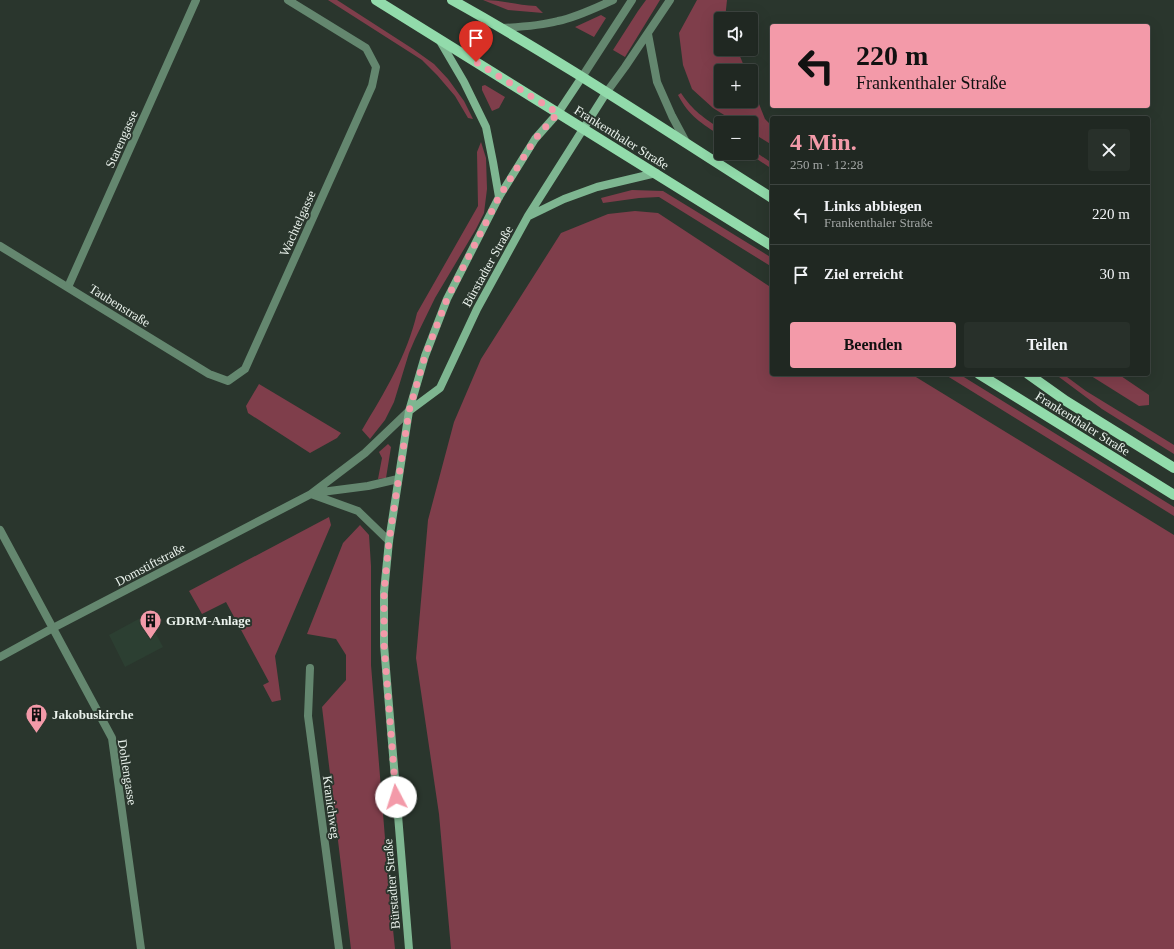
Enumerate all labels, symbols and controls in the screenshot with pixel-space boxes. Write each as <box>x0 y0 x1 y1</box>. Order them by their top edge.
map controls <box>714 12 758 160</box>
button: sound <box>714 12 758 56</box>
pin <box>459 21 493 62</box>
icon: arrive <box>465 27 487 49</box>
icon: left <box>790 40 842 92</box>
text: 220 m <box>856 40 928 71</box>
button: + <box>714 64 758 108</box>
text: Frankenthaler Straße <box>856 73 1006 93</box>
street label: Frankenthaler Straße <box>572 102 672 173</box>
street label: Starengasse <box>102 108 141 170</box>
button: − <box>714 116 758 160</box>
text: 4 Min. <box>790 129 857 155</box>
button: close <box>1088 129 1130 171</box>
text: 250 m · 12:28 <box>790 157 863 172</box>
street label: Wachtelgasse <box>276 188 319 258</box>
text: Links abbiegen <box>824 198 922 214</box>
icon: left <box>790 204 812 226</box>
text: 220 m <box>1092 206 1130 222</box>
text: Frankenthaler Straße <box>824 215 933 230</box>
street label: Bürstadter Straße <box>459 223 516 310</box>
icon: arrive <box>790 264 812 286</box>
text: Ziel erreicht <box>824 266 903 282</box>
text: 30 m <box>1100 266 1130 282</box>
street label: Taubenstraße <box>86 281 153 330</box>
button: Beenden <box>790 322 956 368</box>
button: Teilen <box>964 322 1130 368</box>
street label: Frankenthaler Straße <box>1033 388 1133 459</box>
street label: Domstiftstraße <box>113 540 188 589</box>
building icon: GDRM-Anlage <box>138 607 164 640</box>
place label: GDRM-Anlage <box>166 613 251 628</box>
building icon: Jakobuskirche <box>23 701 49 734</box>
place label: Jakobuskirche <box>52 707 134 722</box>
street label: Dohlengasse <box>115 738 140 806</box>
street label: Kranichweg <box>320 775 343 840</box>
position arrow <box>375 776 417 818</box>
street label: Bürstadter Straße <box>380 838 403 930</box>

